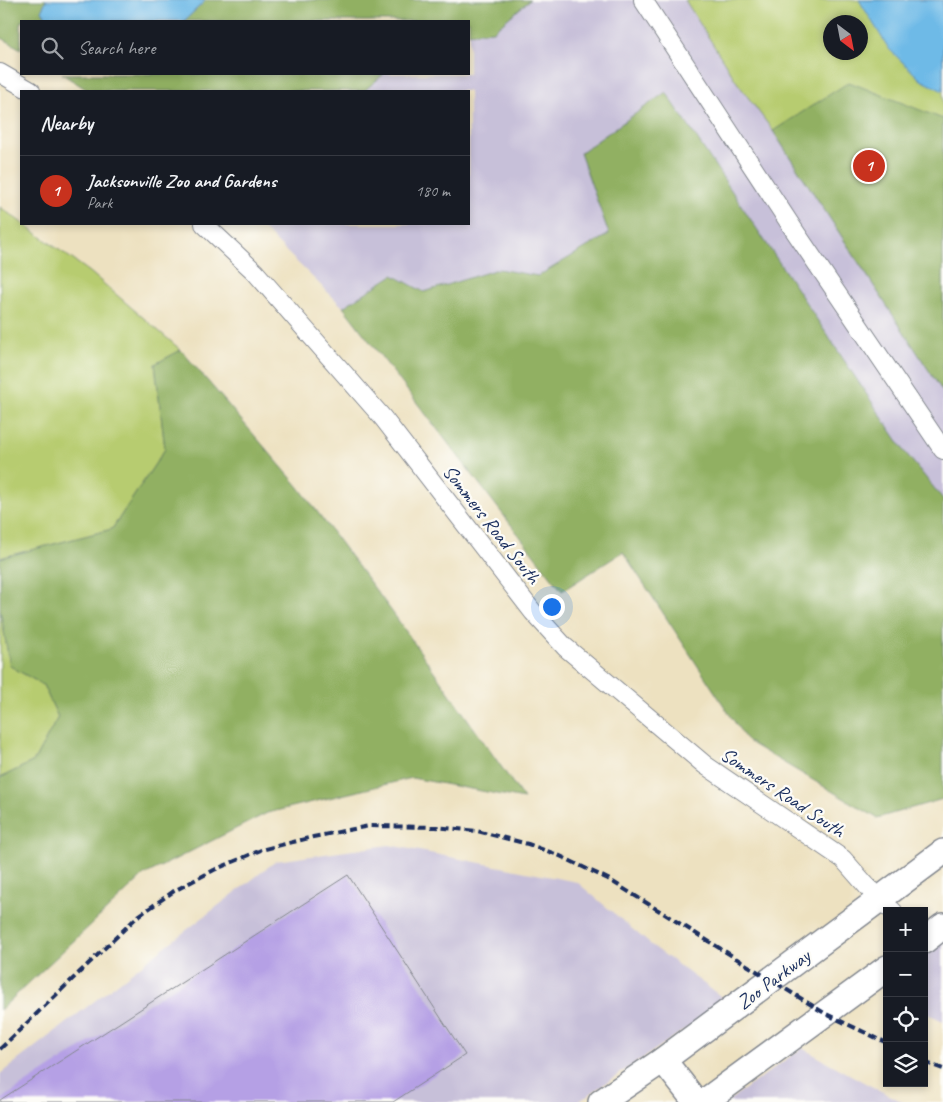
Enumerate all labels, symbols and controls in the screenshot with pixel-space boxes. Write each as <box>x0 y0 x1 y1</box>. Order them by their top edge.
north arrow <box>823 15 868 60</box>
search box <box>20 20 470 75</box>
icon: search <box>38 34 66 62</box>
text: Search here <box>78 36 155 60</box>
text: Nearby <box>40 110 93 136</box>
pin: 1 <box>853 147 885 185</box>
text: Jacksonville Zoo and Gardens <box>87 169 276 193</box>
text: 1 <box>52 181 60 201</box>
text: 180 m <box>416 181 450 201</box>
text: Park <box>87 193 112 213</box>
street label: Sommers Road South <box>437 460 547 590</box>
your location <box>539 594 565 620</box>
street label: Sommers Road South <box>716 742 851 844</box>
map controls <box>883 907 928 1087</box>
button: + <box>883 907 928 952</box>
street label: Zoo Parkway <box>732 942 817 1015</box>
button: − <box>883 952 928 997</box>
button: locate <box>883 997 928 1042</box>
button: layers <box>883 1042 928 1087</box>

